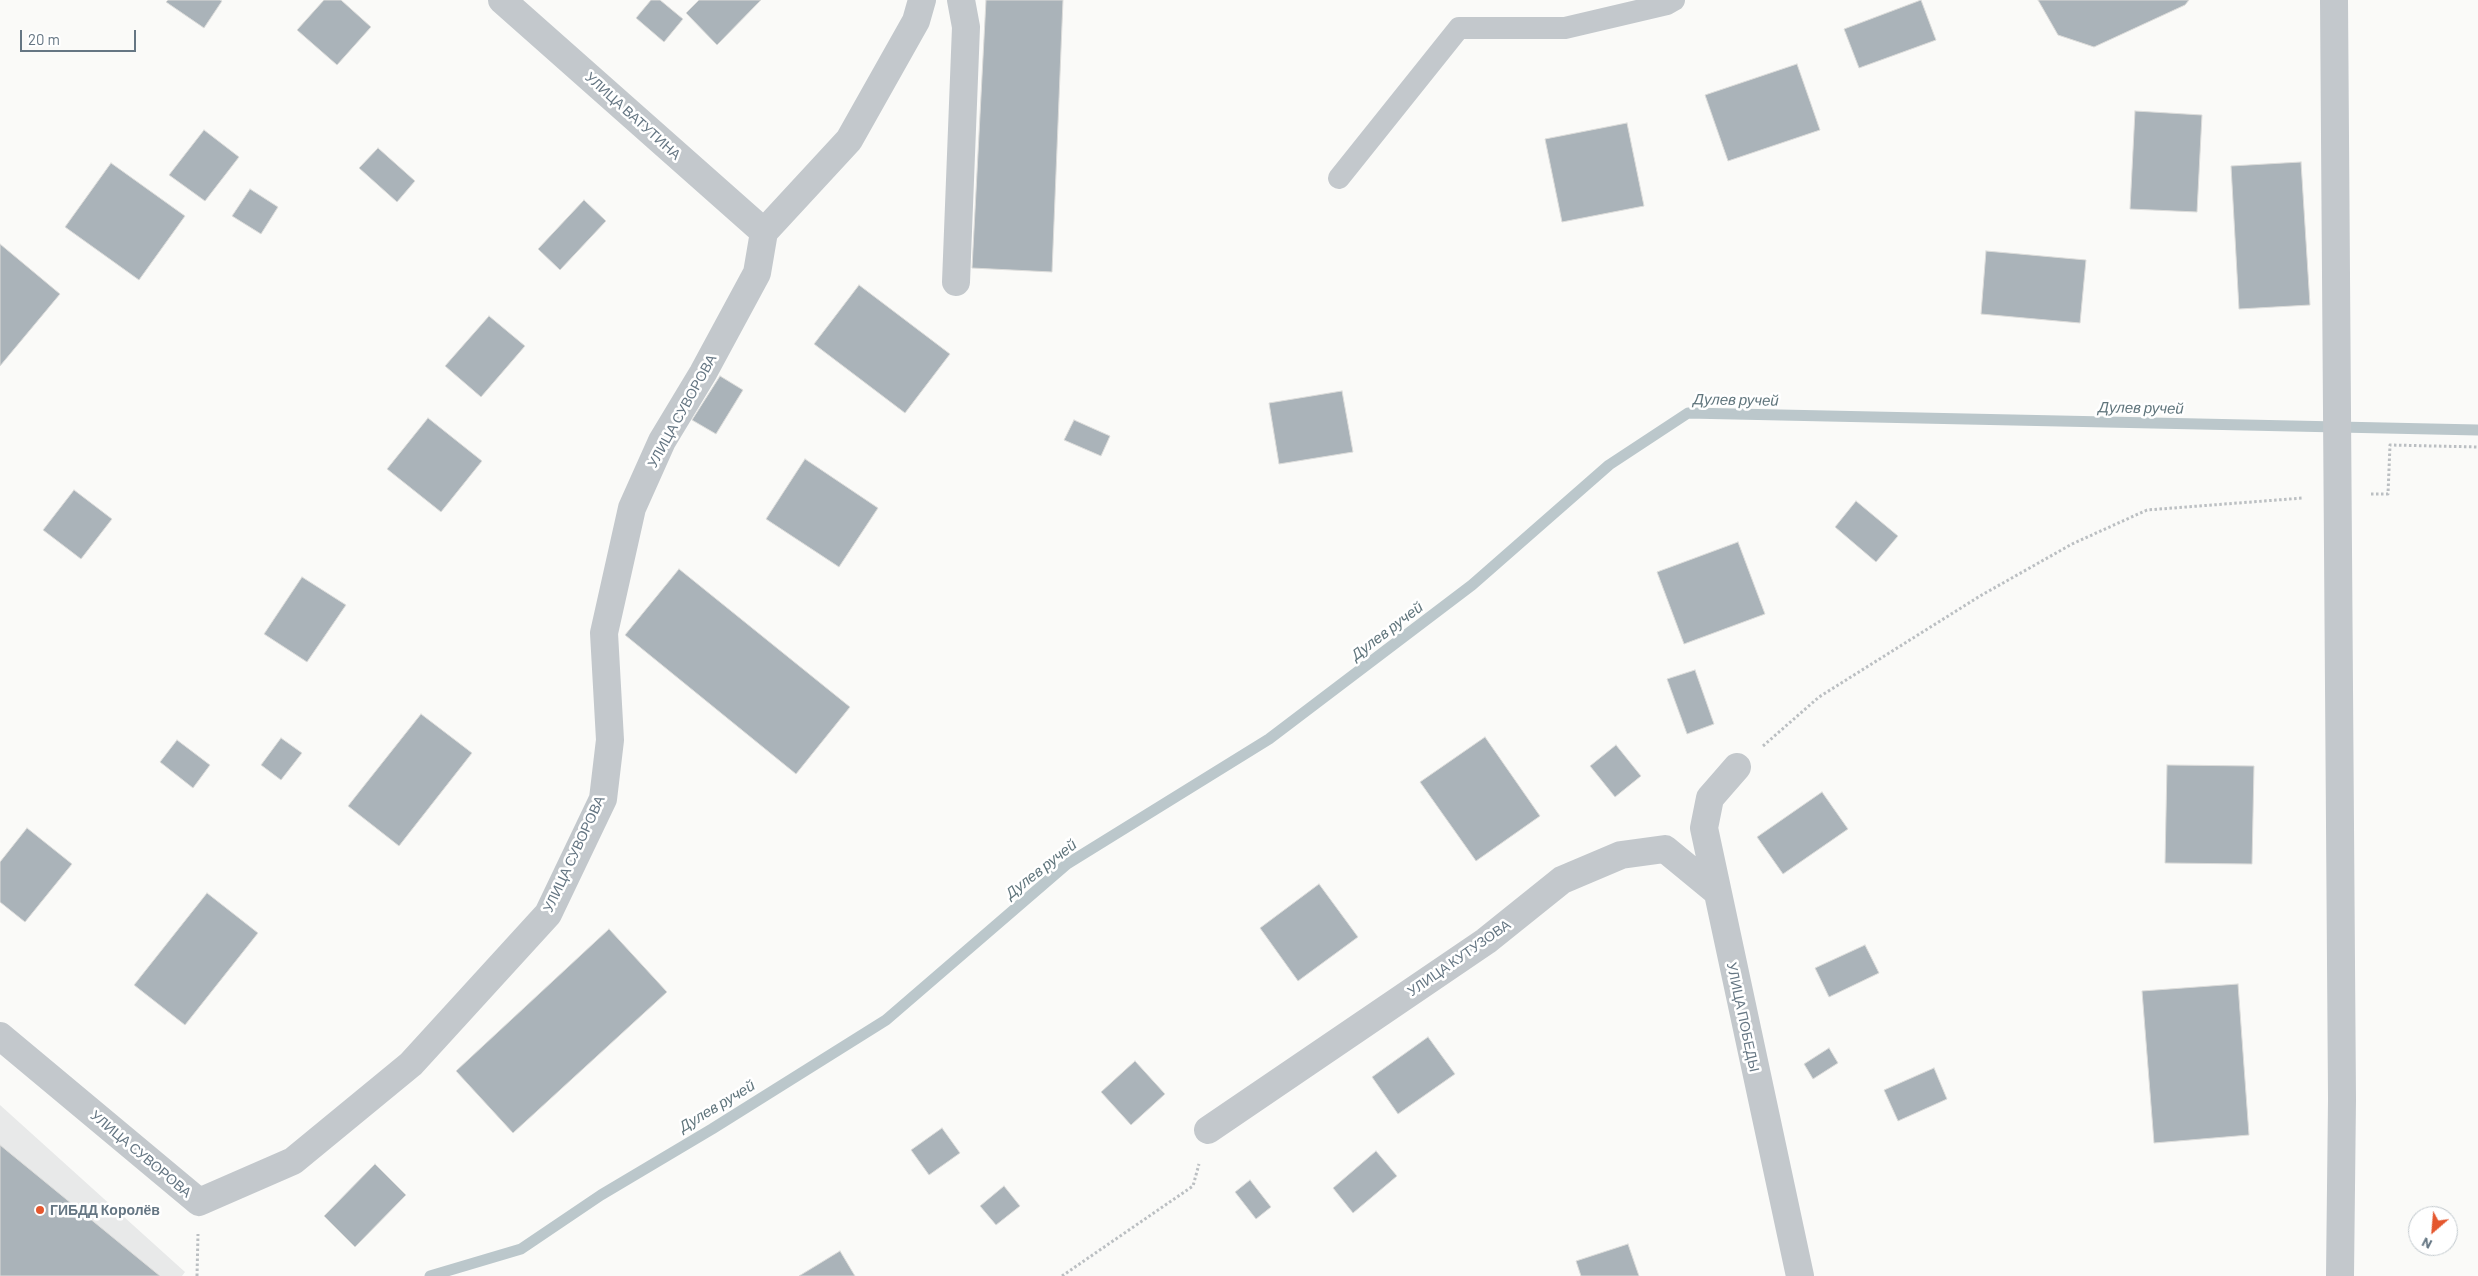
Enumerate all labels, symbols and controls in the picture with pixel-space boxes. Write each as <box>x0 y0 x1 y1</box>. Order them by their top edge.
scale bar <box>22 20 139 52</box>
text: 20 m <box>28 30 60 48</box>
street label: УЛИЦА ВАТУТИНА <box>582 69 684 163</box>
street label: УЛИЦА СУВОРОВА <box>644 352 720 470</box>
water label: Дулев ручей <box>1693 390 1779 410</box>
water label: Дулев ручей <box>2098 398 2184 418</box>
water label: Дулев ручей <box>1347 598 1427 664</box>
street label: УЛИЦА СУВОРОВА <box>540 793 608 915</box>
water label: Дулев ручей <box>1002 836 1080 902</box>
street label: УЛИЦА КУТУЗОВА <box>1404 916 1514 1000</box>
street label: УЛИЦА ПОБЕДЫ <box>1723 961 1763 1073</box>
water label: Дулев ручей <box>676 1076 758 1136</box>
street label: УЛИЦА СУВОРОВА <box>87 1107 195 1201</box>
place label: ГИБДД Королёв <box>50 1202 160 1218</box>
marker: ГИБДД Королёв <box>34 1204 46 1216</box>
north arrow <box>2408 1206 2458 1256</box>
text: N <box>2418 1234 2434 1254</box>

